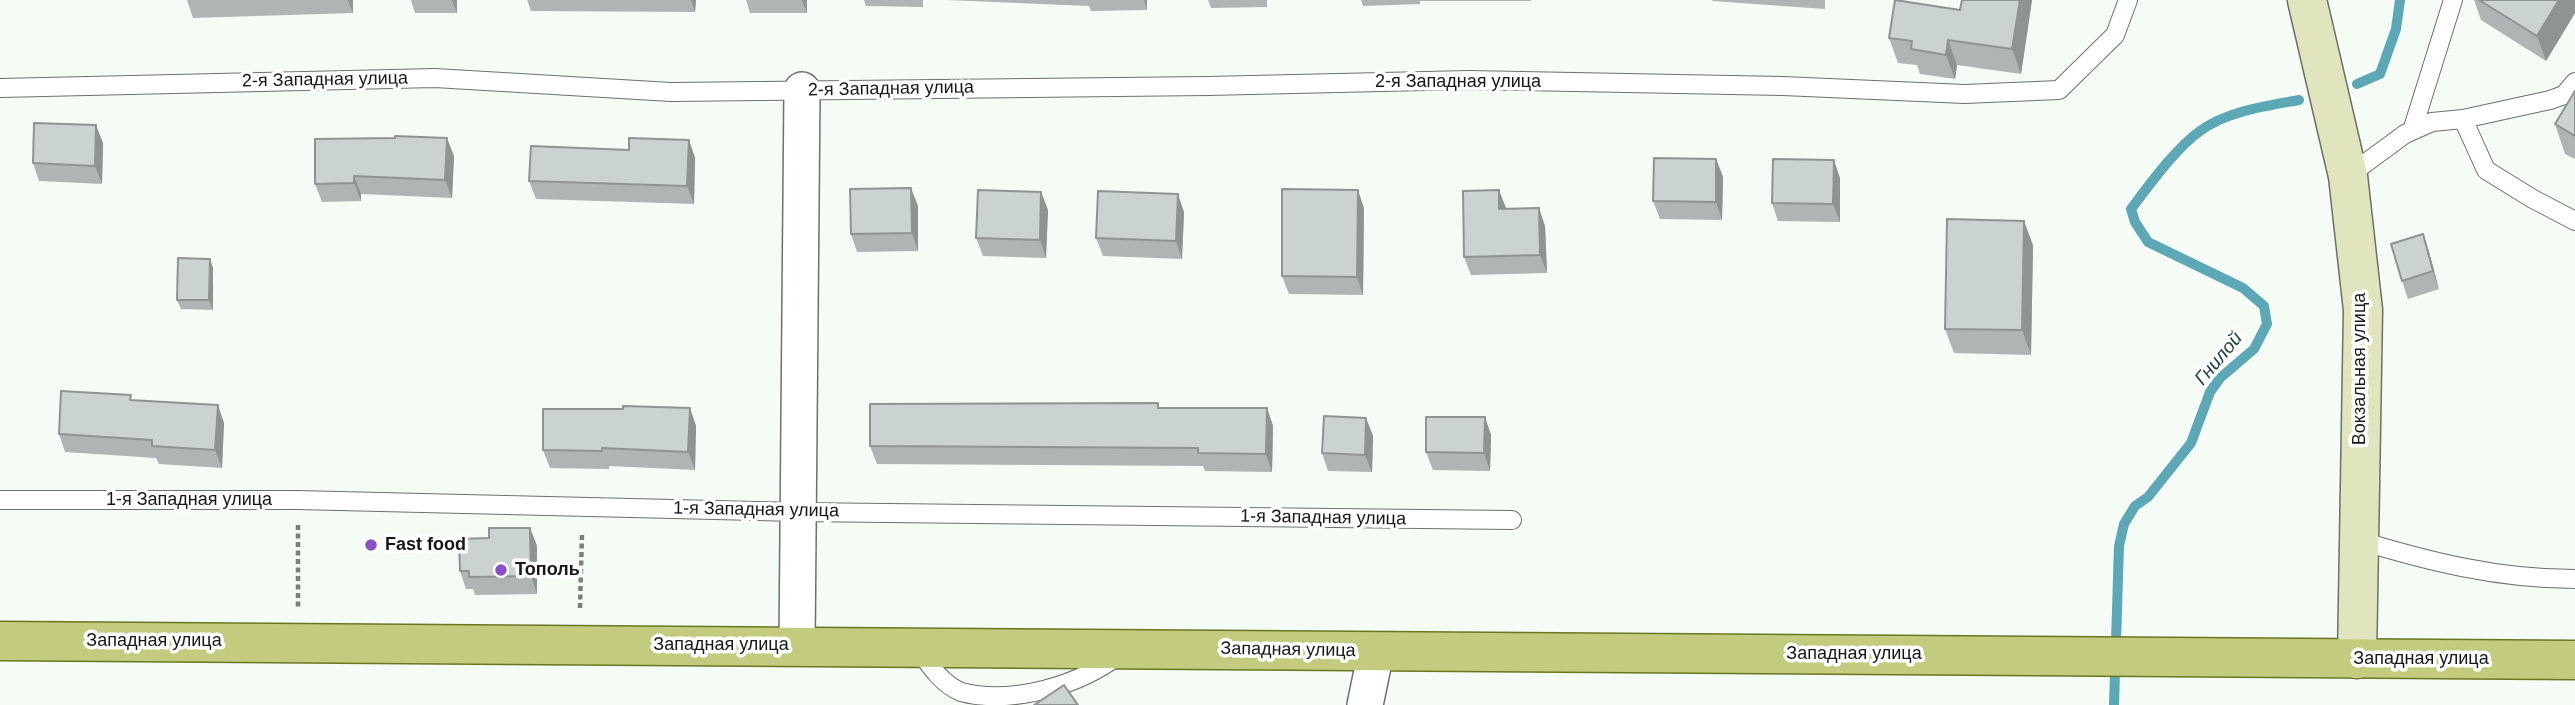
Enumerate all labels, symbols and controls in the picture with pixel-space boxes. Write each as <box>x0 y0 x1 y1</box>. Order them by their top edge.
street label: 2-я Западная улица <box>242 68 408 92</box>
street label: 2-я Западная улица <box>1375 71 1541 93</box>
street label: 2-я Западная улица <box>808 77 974 101</box>
street label: Вокзальная улица <box>2349 293 2371 445</box>
water label: Гнилой <box>2190 328 2248 390</box>
street label: 1-я Западная улица <box>106 489 272 511</box>
street label: 1-я Западная улица <box>673 498 839 522</box>
street label: 1-я Западная улица <box>1240 506 1406 530</box>
place label: Fast food <box>385 534 466 556</box>
marker: Fast food <box>363 537 379 553</box>
place label: Тополь <box>515 559 580 581</box>
marker: Тополь <box>493 562 509 578</box>
street label: Западная улица <box>86 630 222 652</box>
street label: Западная улица <box>653 634 789 656</box>
street label: Западная улица <box>1220 638 1356 662</box>
street label: Западная улица <box>1786 643 1922 665</box>
street label: Западная улица <box>2353 648 2489 670</box>

